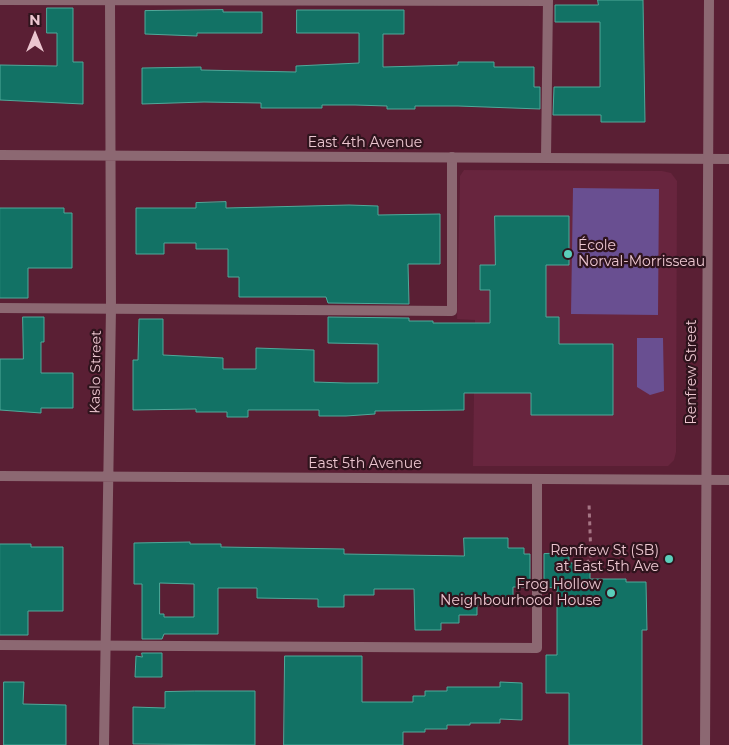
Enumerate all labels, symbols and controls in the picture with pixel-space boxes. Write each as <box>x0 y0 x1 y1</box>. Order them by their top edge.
north arrow <box>10 10 60 60</box>
text: N <box>29 11 41 29</box>
street label: East 4th Avenue <box>308 135 422 151</box>
place label: École Norval-Morrisseau <box>578 238 705 270</box>
marker: École Norval-Morrisseau <box>562 248 574 260</box>
street label: Renfrew Street <box>684 320 700 424</box>
street label: Kaslo Street <box>87 330 105 414</box>
street label: East 5th Avenue <box>308 456 422 472</box>
place label: Renfrew St (SB) at East 5th Ave <box>550 543 659 576</box>
marker: Renfrew St (SB) at East 5th Ave <box>663 553 675 565</box>
place label: Frog Hollow Neighbourhood House <box>440 577 601 610</box>
marker: Frog Hollow Neighbourhood House <box>605 587 617 599</box>

